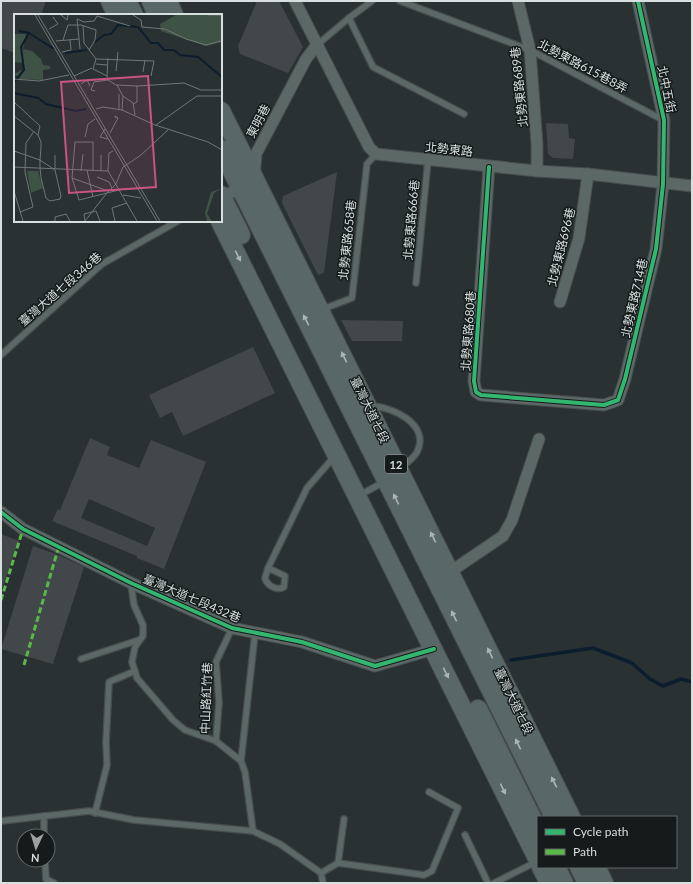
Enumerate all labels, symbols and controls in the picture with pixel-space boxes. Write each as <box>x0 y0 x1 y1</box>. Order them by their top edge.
inset map <box>14 14 222 222</box>
street label: 北勢東路615巷8弄 <box>535 36 631 96</box>
street label: 北勢東路689巷 <box>507 46 531 128</box>
street label: 北中五街 <box>655 64 679 114</box>
street label: 東明巷 <box>243 102 273 140</box>
street label: 北勢東路 <box>424 139 474 159</box>
street label: 北勢東路666巷 <box>400 179 422 261</box>
street label: 北勢東路658巷 <box>335 199 359 281</box>
street label: 北勢東路696巷 <box>544 206 578 288</box>
street label: 臺灣大道七段346巷 <box>15 249 105 329</box>
one-way arrow <box>235 250 241 262</box>
street label: 北勢東路714巷 <box>618 257 650 339</box>
street label: 北勢東路680巷 <box>458 290 478 372</box>
one-way arrow <box>303 315 310 326</box>
one-way arrow <box>341 351 347 363</box>
street label: 臺灣大道七段 <box>347 374 393 446</box>
road number: 12 <box>385 455 407 473</box>
one-way arrow <box>393 493 399 505</box>
one-way arrow <box>429 531 436 542</box>
street label: 臺灣大道七段432巷 <box>141 571 243 625</box>
one-way arrow <box>451 610 457 621</box>
one-way arrow <box>487 647 493 659</box>
street label: 中山路紅竹巷 <box>197 662 215 734</box>
street label: 臺灣大道七段 <box>491 665 537 737</box>
one-way arrow <box>443 667 449 679</box>
one-way arrow <box>515 739 521 750</box>
one-way arrow <box>551 776 557 788</box>
one-way arrow <box>500 784 506 795</box>
legend <box>537 816 677 868</box>
text: Cycle path <box>573 824 628 839</box>
north arrow <box>16 828 56 868</box>
text: Path <box>573 844 597 859</box>
text: N <box>31 852 40 865</box>

